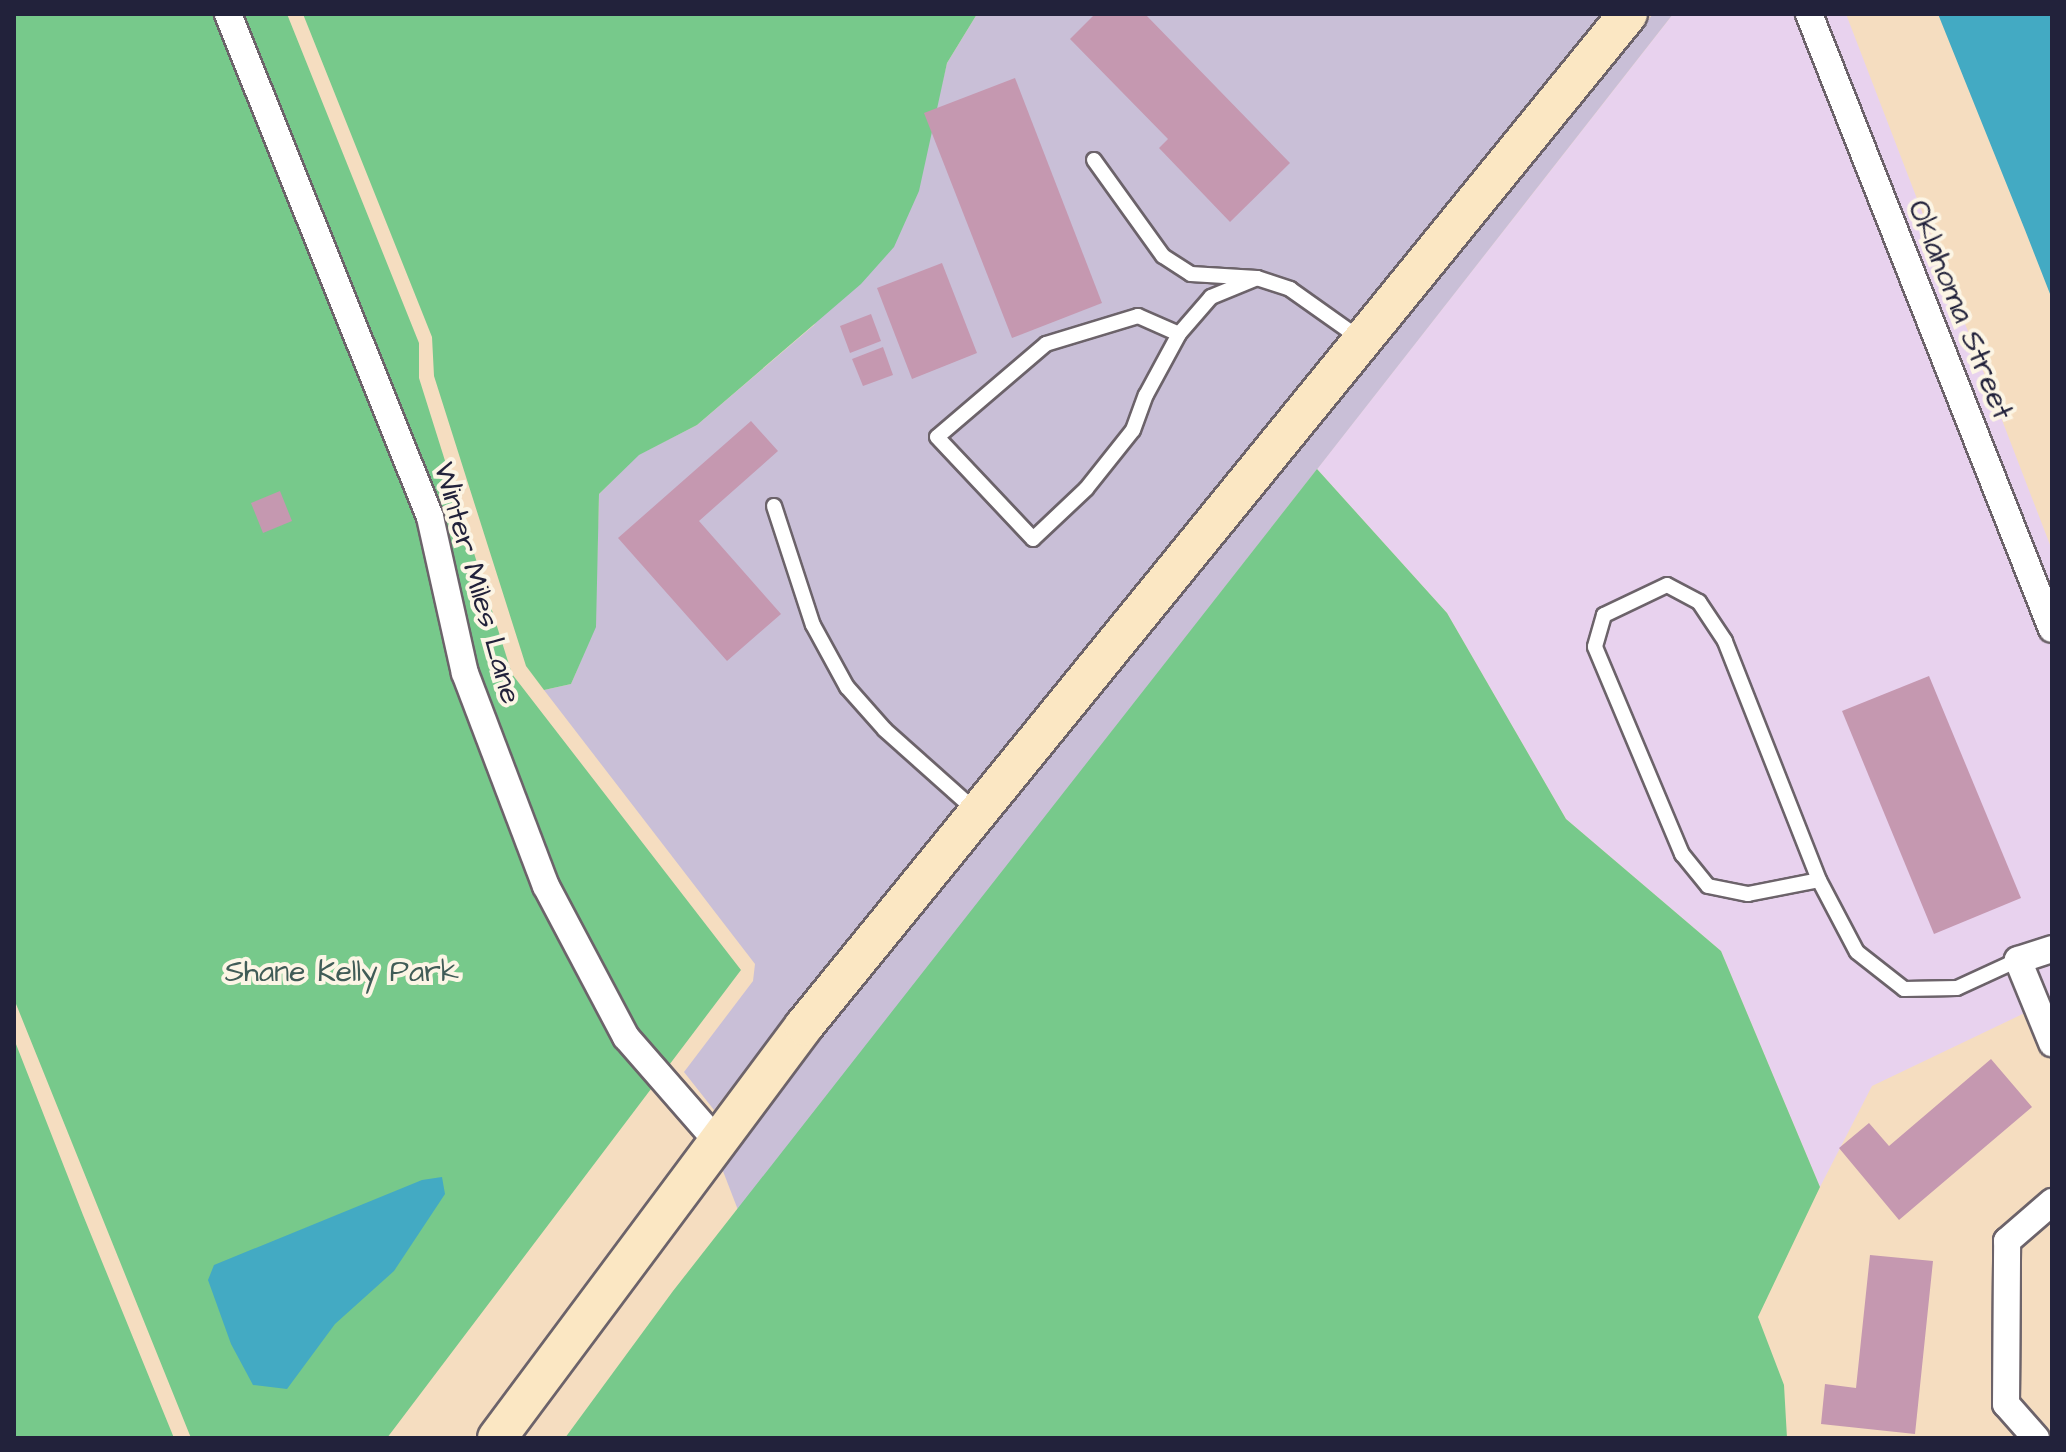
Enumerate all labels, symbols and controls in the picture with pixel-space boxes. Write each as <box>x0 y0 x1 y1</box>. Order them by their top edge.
street label: Oklahoma Street <box>1900 195 2020 425</box>
street label: Winter Miles Lane <box>425 458 529 708</box>
park label: Shane Kelly Park <box>225 954 459 990</box>

